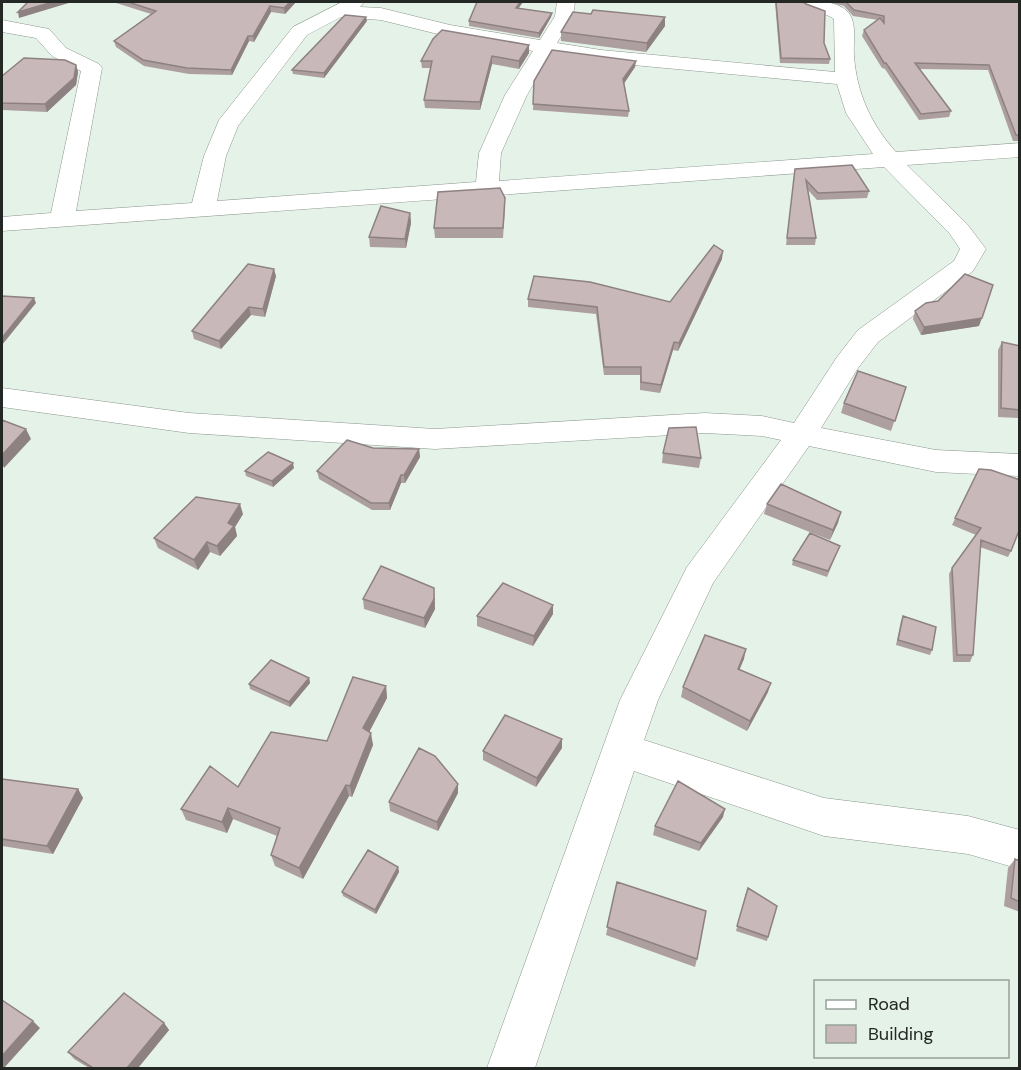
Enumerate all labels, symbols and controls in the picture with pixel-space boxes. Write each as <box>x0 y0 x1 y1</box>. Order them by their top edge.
legend <box>814 980 1009 1058</box>
text: Road <box>868 992 910 1016</box>
text: Building <box>868 1022 933 1046</box>

